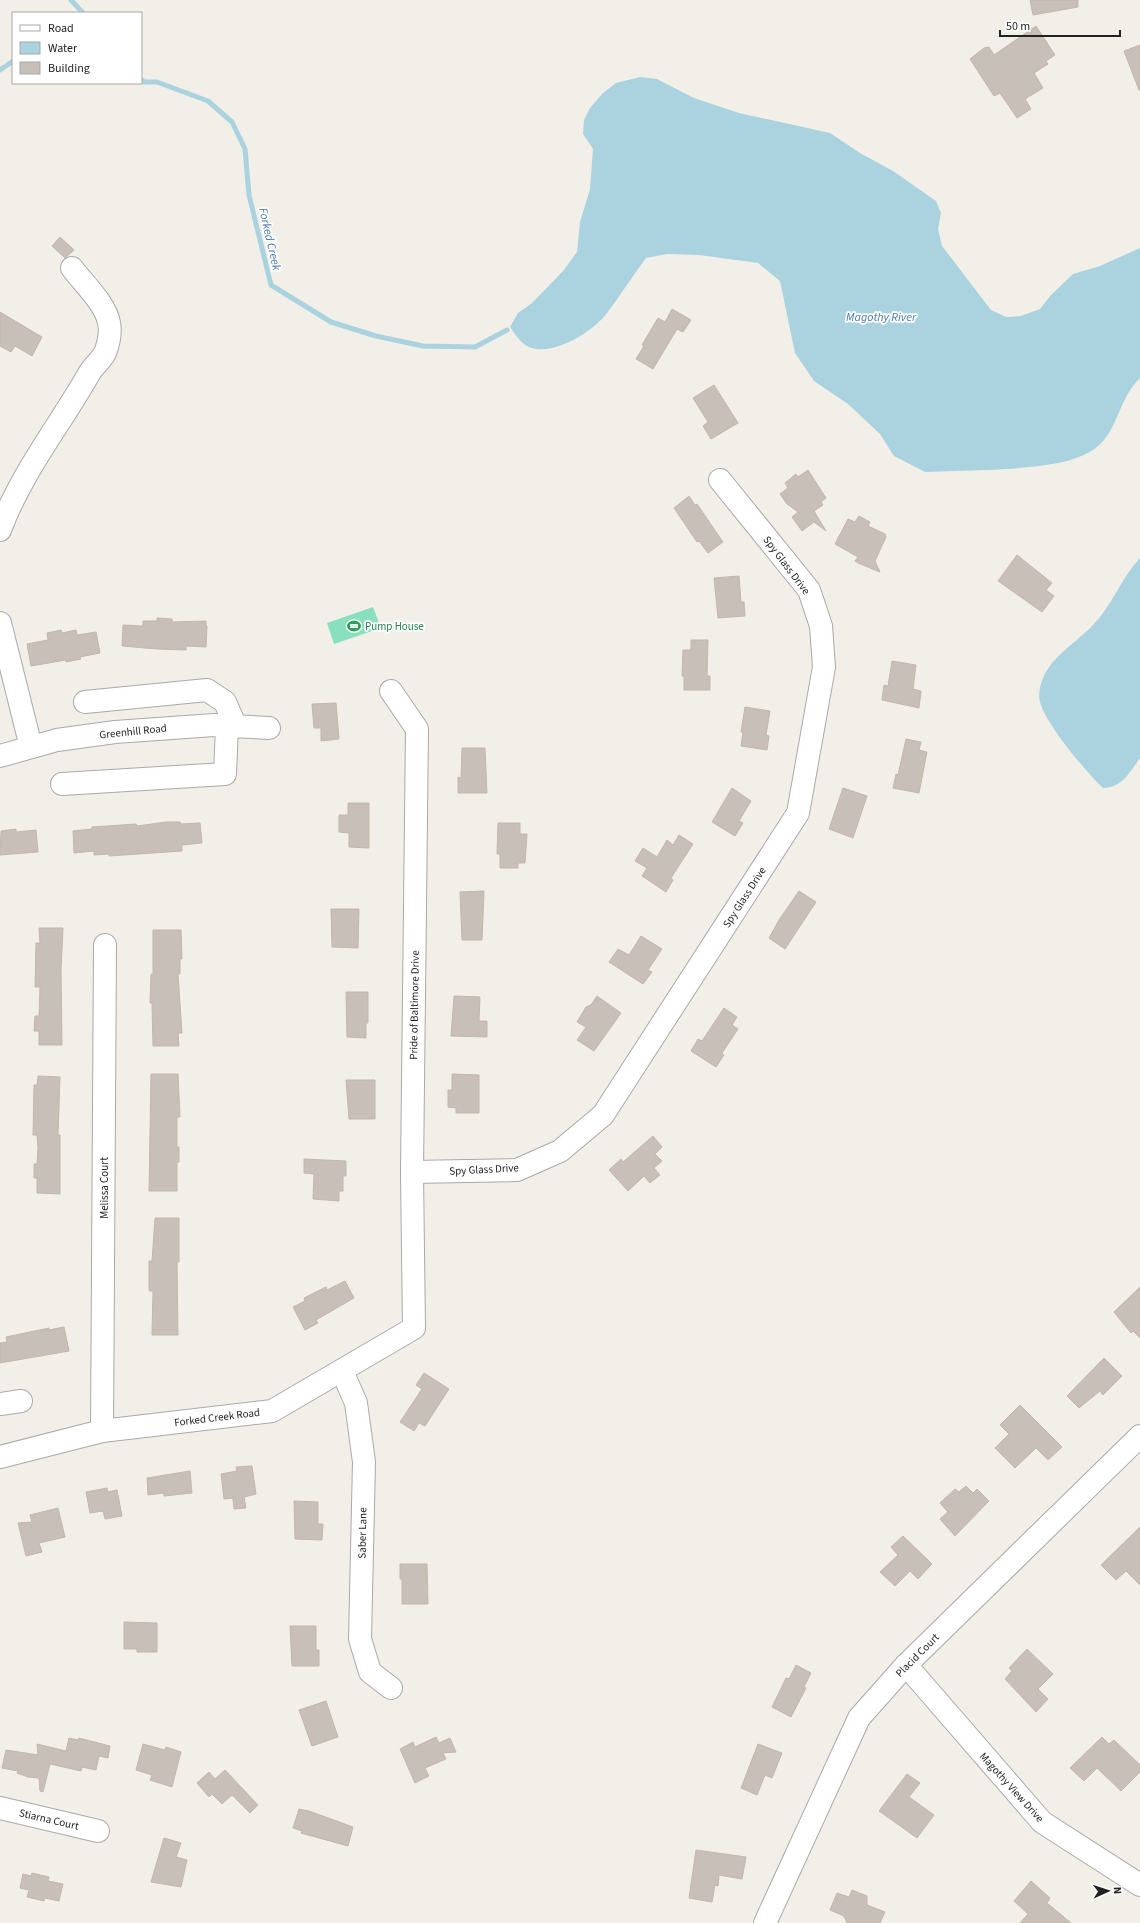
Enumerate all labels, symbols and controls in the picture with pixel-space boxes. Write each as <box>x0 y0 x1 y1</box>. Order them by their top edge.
legend <box>12 12 142 84</box>
scale bar <box>1000 12 1120 38</box>
text: 50 m <box>1006 18 1030 35</box>
text: Road <box>48 20 74 37</box>
text: Water <box>48 40 78 57</box>
text: Building <box>48 60 90 77</box>
water label: Forked Creek <box>254 206 285 272</box>
water label: Magothy River <box>846 309 917 326</box>
street label: Spy Glass Drive <box>760 533 814 598</box>
sports icon: Pump House <box>346 618 362 634</box>
place label: Pump House <box>365 619 424 634</box>
street label: Greenhill Road <box>99 721 167 742</box>
street label: Spy Glass Drive <box>719 864 770 931</box>
street label: Pride of Baltimore Drive <box>406 950 423 1060</box>
street label: Melissa Court <box>97 1157 112 1219</box>
street label: Spy Glass Drive <box>449 1160 520 1179</box>
street label: Forked Creek Road <box>173 1405 261 1430</box>
street label: Saber Lane <box>355 1507 370 1559</box>
street label: Placid Court <box>892 1630 943 1681</box>
street label: Magothy View Drive <box>976 1749 1048 1826</box>
street label: Stiarna Court <box>18 1805 81 1834</box>
north arrow <box>1088 1871 1128 1911</box>
text: N <box>1110 1886 1125 1895</box>

